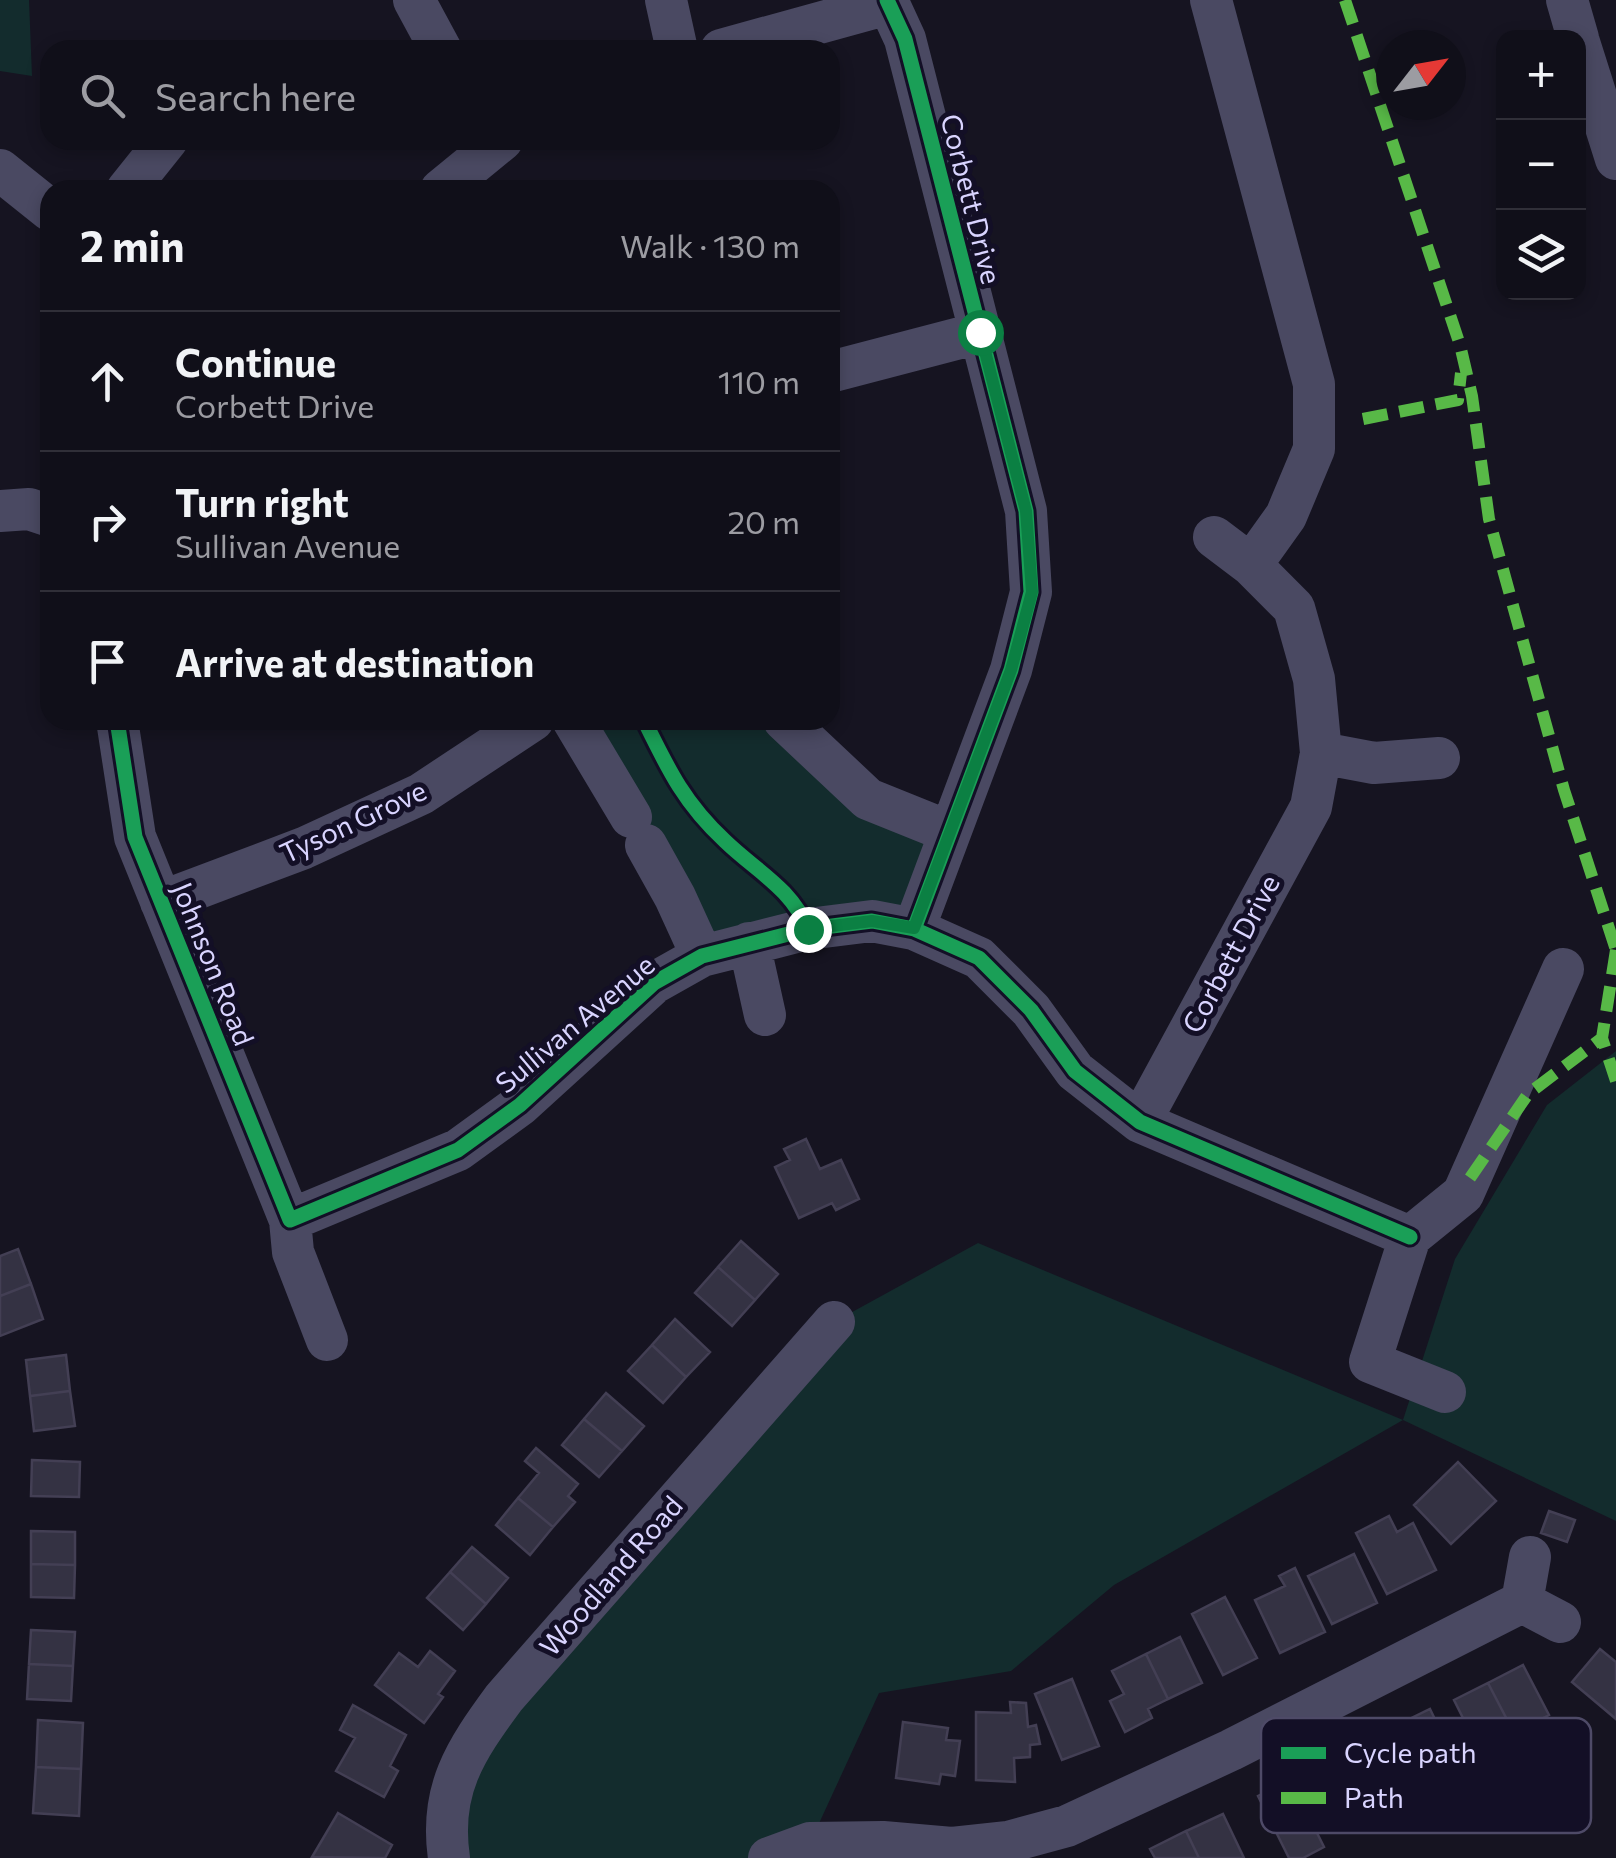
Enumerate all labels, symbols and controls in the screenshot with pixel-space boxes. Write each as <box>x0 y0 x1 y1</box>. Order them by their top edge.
north arrow <box>1376 30 1466 120</box>
map controls <box>1496 30 1586 300</box>
button: + <box>1496 30 1586 120</box>
search box <box>40 40 840 150</box>
icon: search <box>75 68 130 123</box>
text: Search here <box>155 72 356 119</box>
street label: Corbett Drive <box>934 110 1010 287</box>
button: − <box>1496 120 1586 210</box>
button: layers <box>1496 210 1586 300</box>
text: 2 min <box>80 219 185 271</box>
text: Walk · 130 m <box>620 225 800 265</box>
route start <box>958 310 1004 356</box>
text: Continue <box>175 338 336 385</box>
icon: ahead <box>80 354 135 409</box>
text: 110 m <box>718 361 800 401</box>
text: Corbett Drive <box>175 385 374 425</box>
text: Turn right <box>175 478 349 525</box>
icon: right <box>80 494 135 549</box>
text: 20 m <box>727 501 800 541</box>
text: Sullivan Avenue <box>175 525 400 565</box>
icon: arrive <box>80 634 135 689</box>
text: Arrive at destination <box>175 638 534 685</box>
street label: Tyson Grove <box>274 772 431 870</box>
street label: Corbett Drive <box>1174 869 1286 1038</box>
street label: Johnson Road <box>166 877 262 1050</box>
route end <box>786 907 832 953</box>
street label: Sullivan Avenue <box>488 947 661 1100</box>
street label: Woodland Road <box>531 1488 689 1662</box>
legend <box>1261 1718 1591 1833</box>
text: Cycle path <box>1344 1735 1476 1769</box>
text: Path <box>1344 1780 1404 1814</box>

